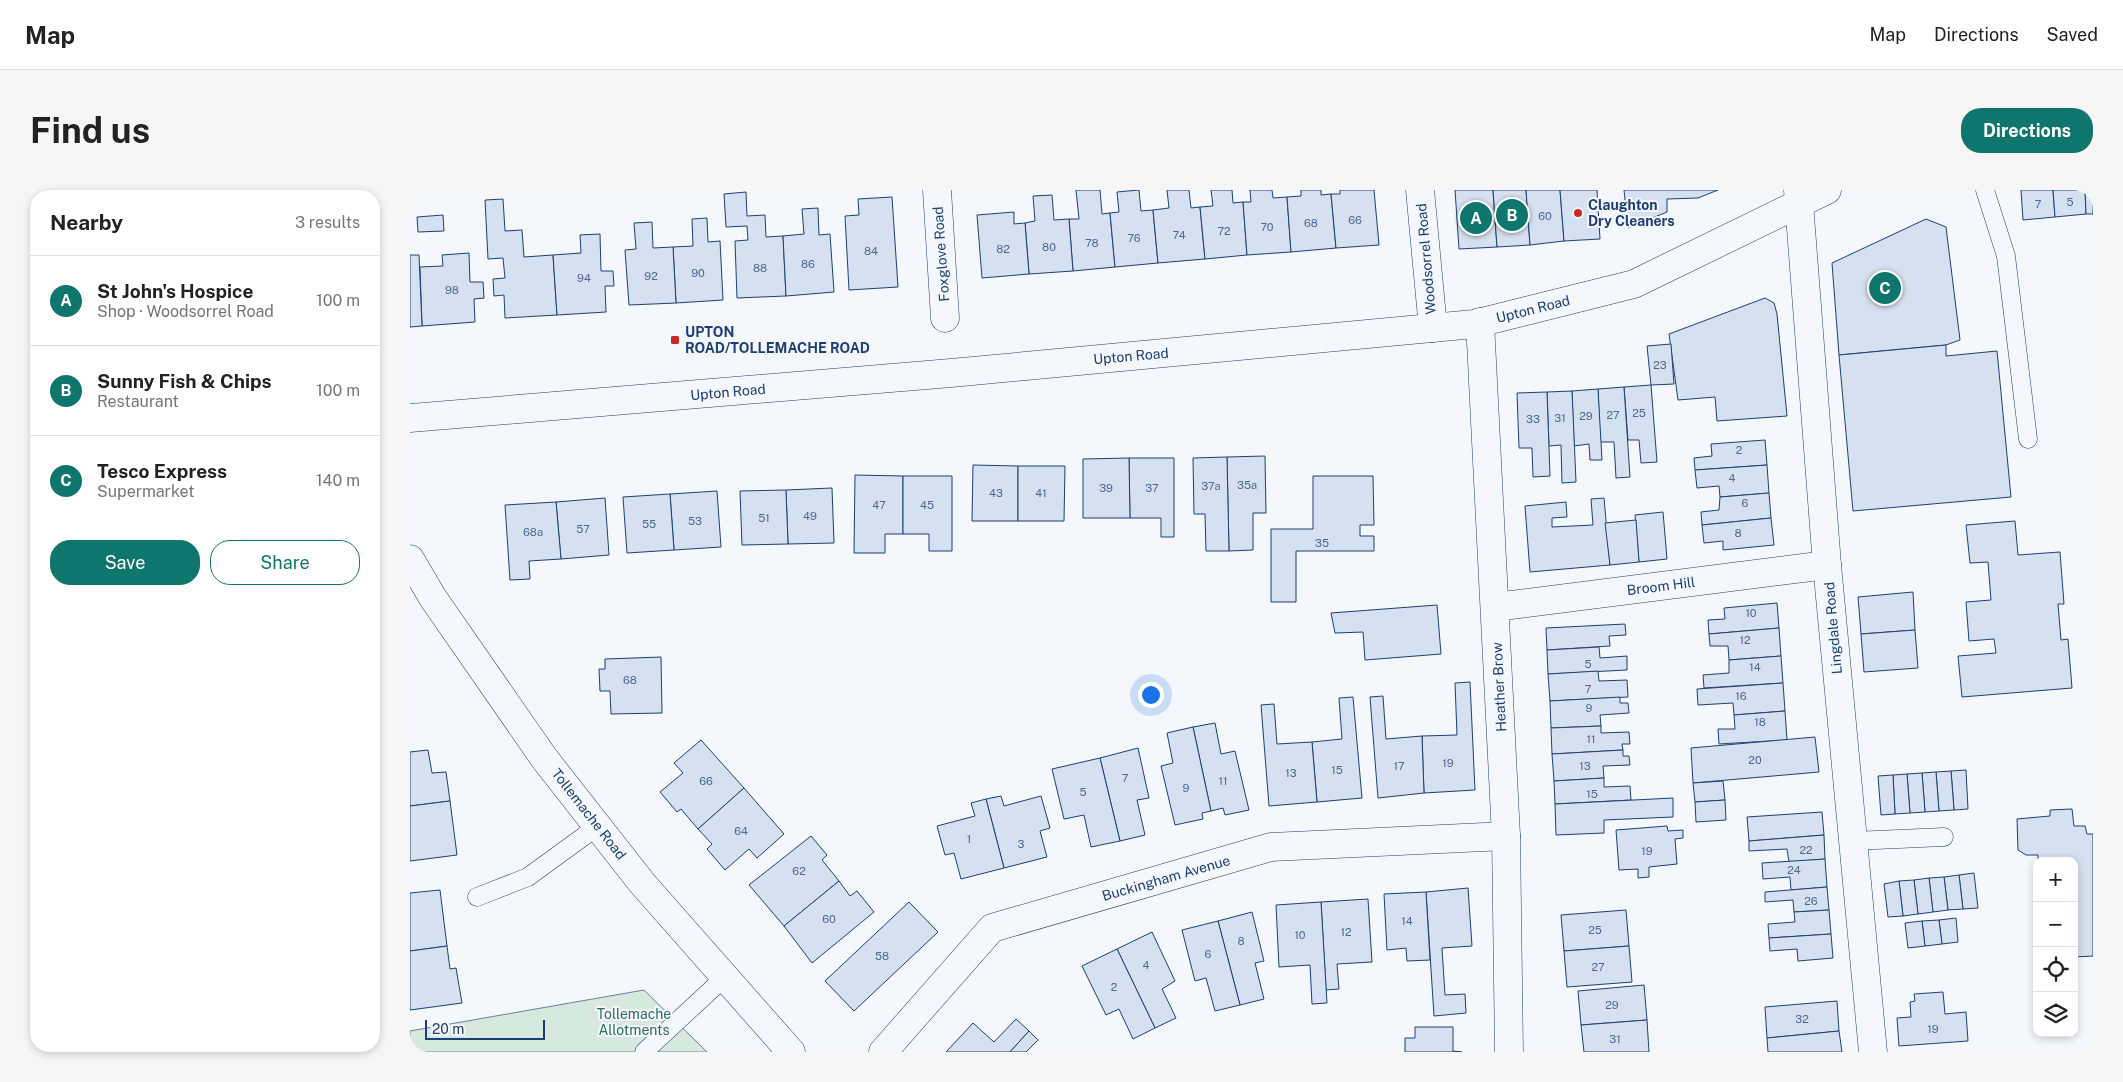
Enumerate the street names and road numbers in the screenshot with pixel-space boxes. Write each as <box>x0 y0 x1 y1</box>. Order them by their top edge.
street label: Woodsorrel Road <box>1413 203 1439 315</box>
street label: Foxglove Road <box>930 206 952 302</box>
street label: Upton Road <box>1494 292 1572 326</box>
street label: Upton Road <box>1093 345 1169 367</box>
street label: Upton Road <box>690 381 766 403</box>
street label: Broom Hill <box>1626 574 1696 598</box>
street label: Lingdale Road <box>1821 581 1845 675</box>
street label: Heather Brow <box>1489 642 1509 732</box>
street label: Tollemache Road <box>549 765 629 863</box>
street label: Buckingham Avenue <box>1100 852 1232 904</box>

